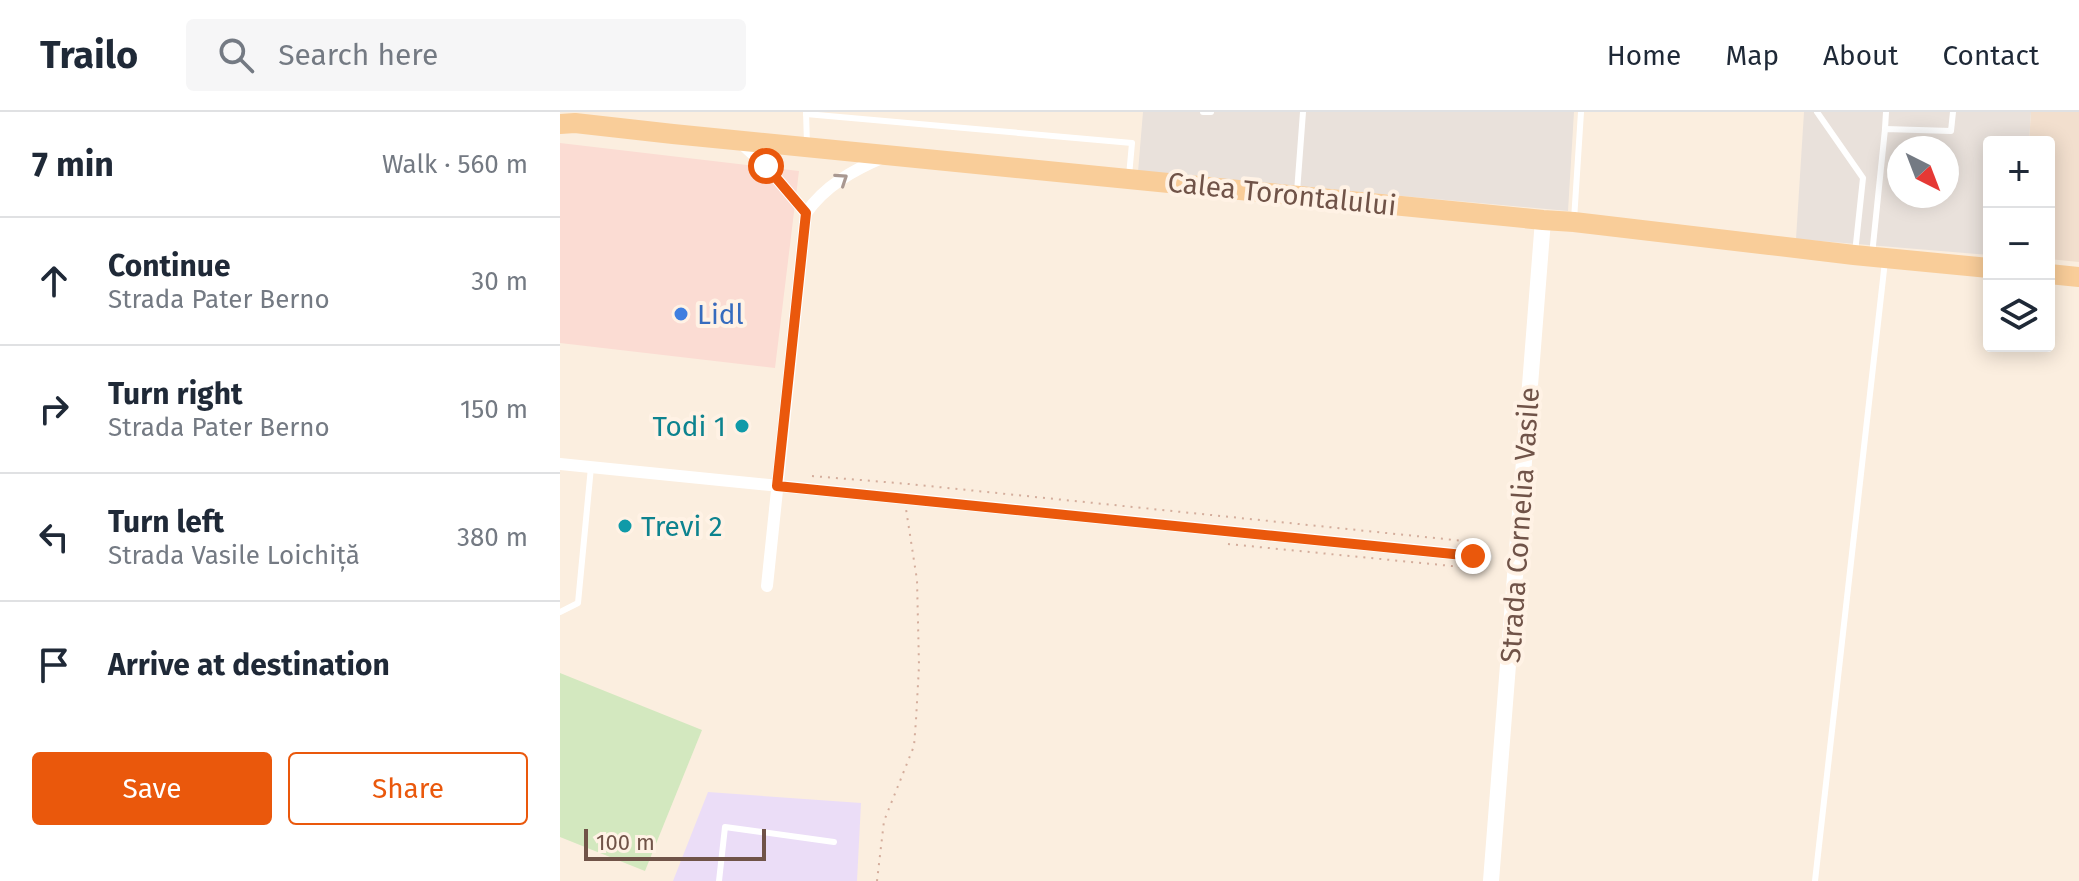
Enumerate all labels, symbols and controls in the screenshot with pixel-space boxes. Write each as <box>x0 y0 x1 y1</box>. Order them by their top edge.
search box <box>186 19 746 91</box>
text: Trailo <box>40 32 138 78</box>
icon: search <box>214 33 258 77</box>
text: Search here <box>278 37 438 73</box>
text: Home <box>1607 39 1681 72</box>
text: Map <box>1725 39 1779 72</box>
text: About <box>1823 39 1898 72</box>
text: Contact <box>1942 39 2039 72</box>
north arrow <box>1887 136 1959 208</box>
map controls <box>1983 136 2055 352</box>
button: + <box>1983 136 2055 208</box>
text: 7 min <box>32 144 114 185</box>
route start <box>748 148 784 184</box>
text: Walk · 560 m <box>382 149 528 180</box>
street label: Calea Torontalului <box>1166 166 1398 222</box>
one-way arrow <box>833 174 848 189</box>
button: − <box>1983 208 2055 280</box>
text: Continue <box>108 248 231 284</box>
icon: ahead <box>32 259 76 303</box>
text: 30 m <box>471 266 528 297</box>
button: layers <box>1983 280 2055 352</box>
text: Strada Pater Berno <box>108 284 330 315</box>
place label: Lidl <box>697 298 744 331</box>
marker: Lidl <box>672 305 690 323</box>
text: Turn right <box>108 376 243 412</box>
street label: Strada Cornelia Vasile <box>1494 386 1546 664</box>
icon: right <box>32 387 76 431</box>
text: 150 m <box>460 394 528 425</box>
place label: Todi 1 <box>653 410 726 443</box>
text: Strada Pater Berno <box>108 412 330 443</box>
marker: Todi 1 <box>733 417 751 435</box>
text: Turn left <box>108 504 224 540</box>
place label: Trevi 2 <box>641 510 723 543</box>
icon: left <box>32 515 76 559</box>
marker: Trevi 2 <box>616 517 634 535</box>
text: 380 m <box>457 522 528 553</box>
route end <box>1455 538 1491 574</box>
text: Strada Vasile Loichiță <box>108 540 360 571</box>
icon: arrive <box>32 643 76 687</box>
text: Arrive at destination <box>108 647 390 683</box>
button: Save <box>32 752 272 825</box>
button: Share <box>288 752 528 825</box>
scale bar <box>584 825 766 861</box>
text: 100 m <box>596 829 655 856</box>

